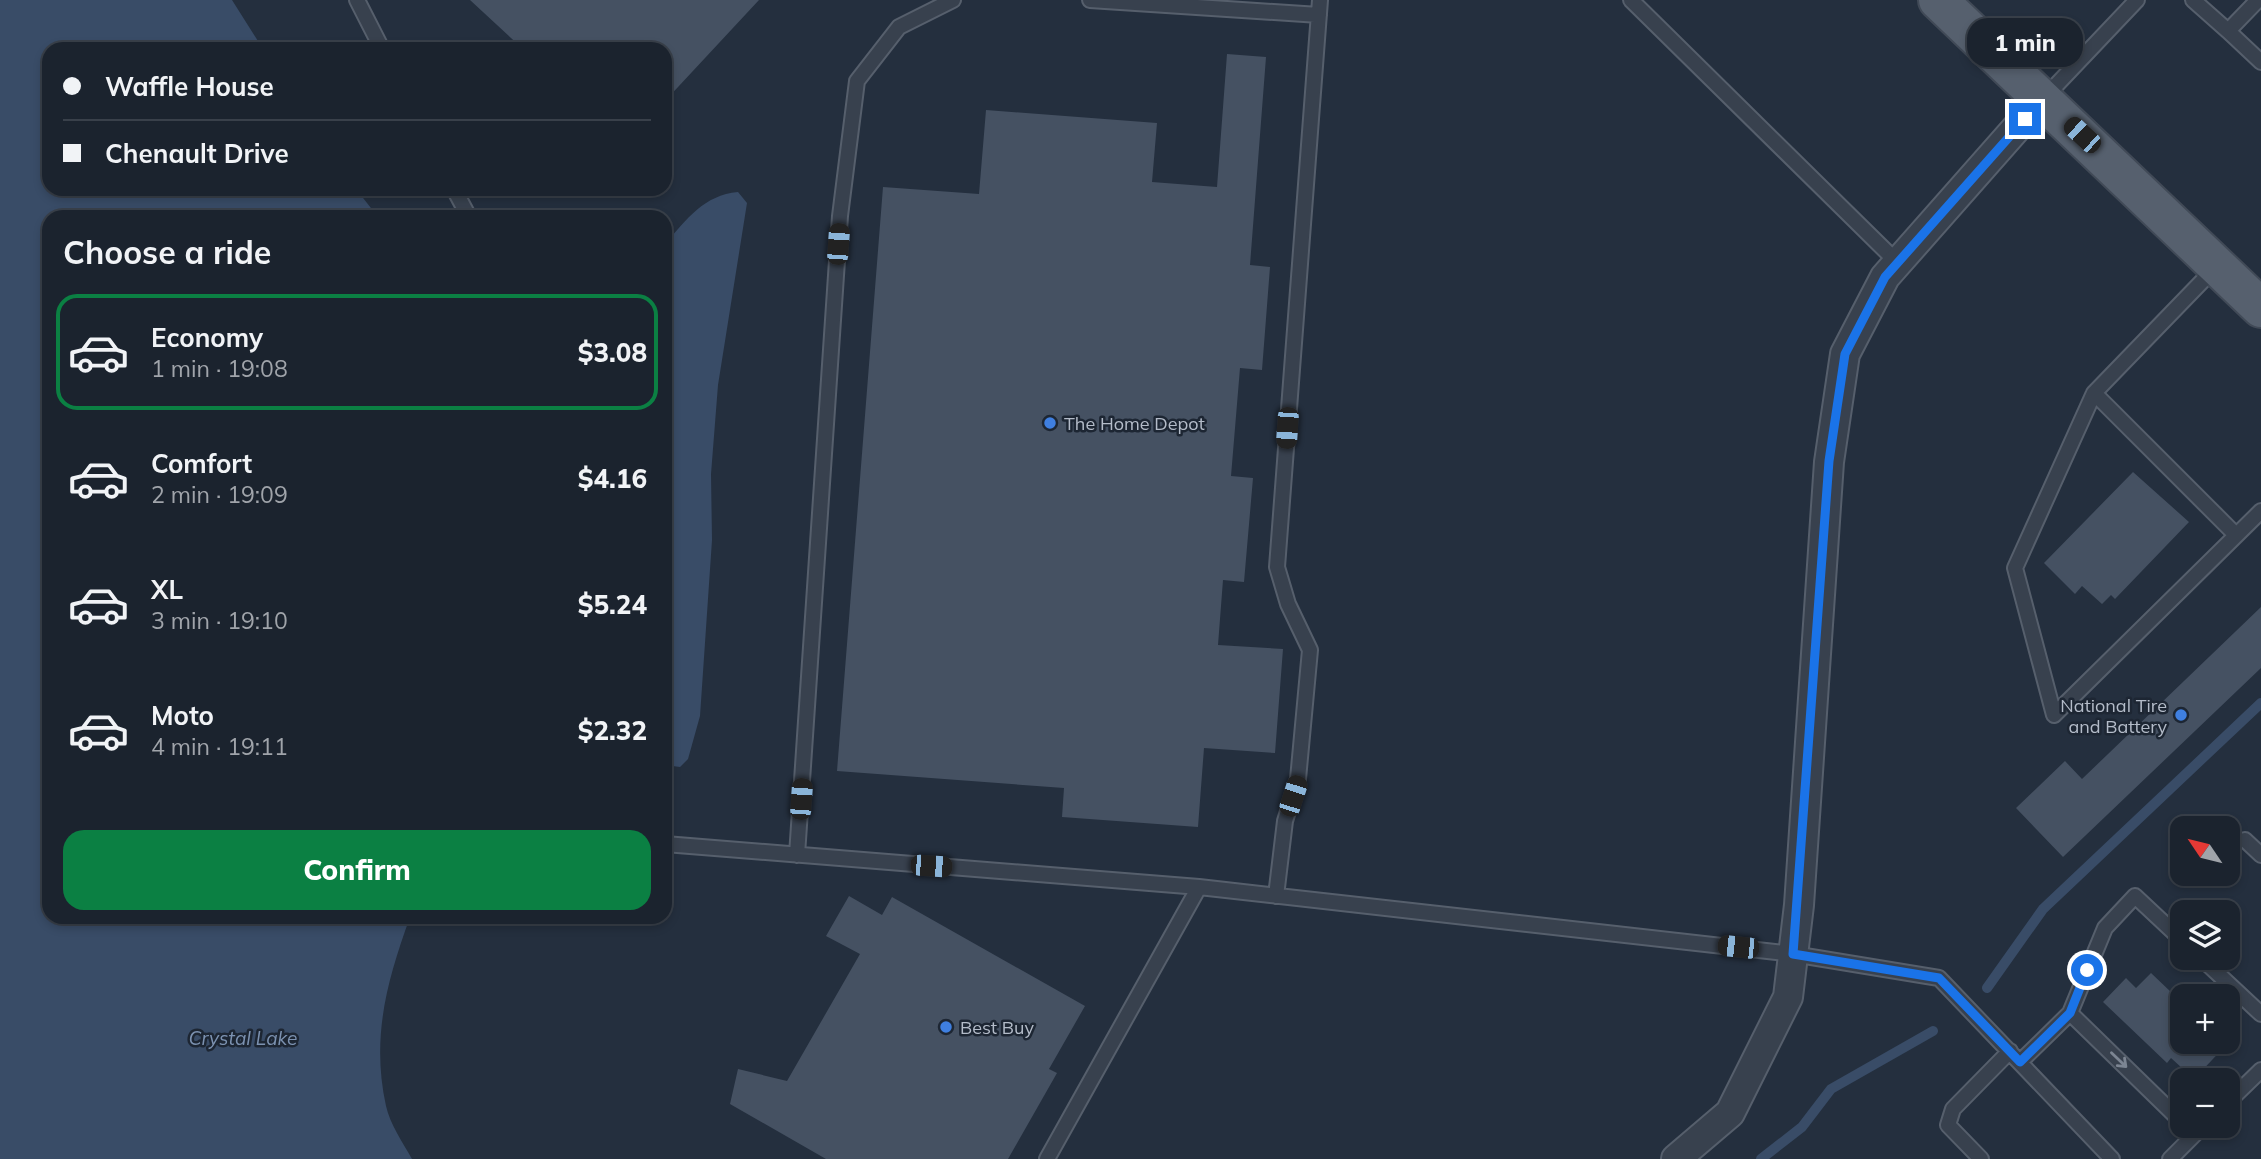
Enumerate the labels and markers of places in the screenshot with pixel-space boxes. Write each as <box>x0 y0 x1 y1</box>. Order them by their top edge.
place label: The Home Depot <box>1064 412 1205 435</box>
marker: The Home Depot <box>1042 415 1058 431</box>
place label: National Tire and Battery <box>2060 694 2167 738</box>
marker: National Tire and Battery <box>2173 707 2189 723</box>
place label: Best Buy <box>960 1016 1034 1039</box>
marker: Best Buy <box>938 1019 954 1035</box>

